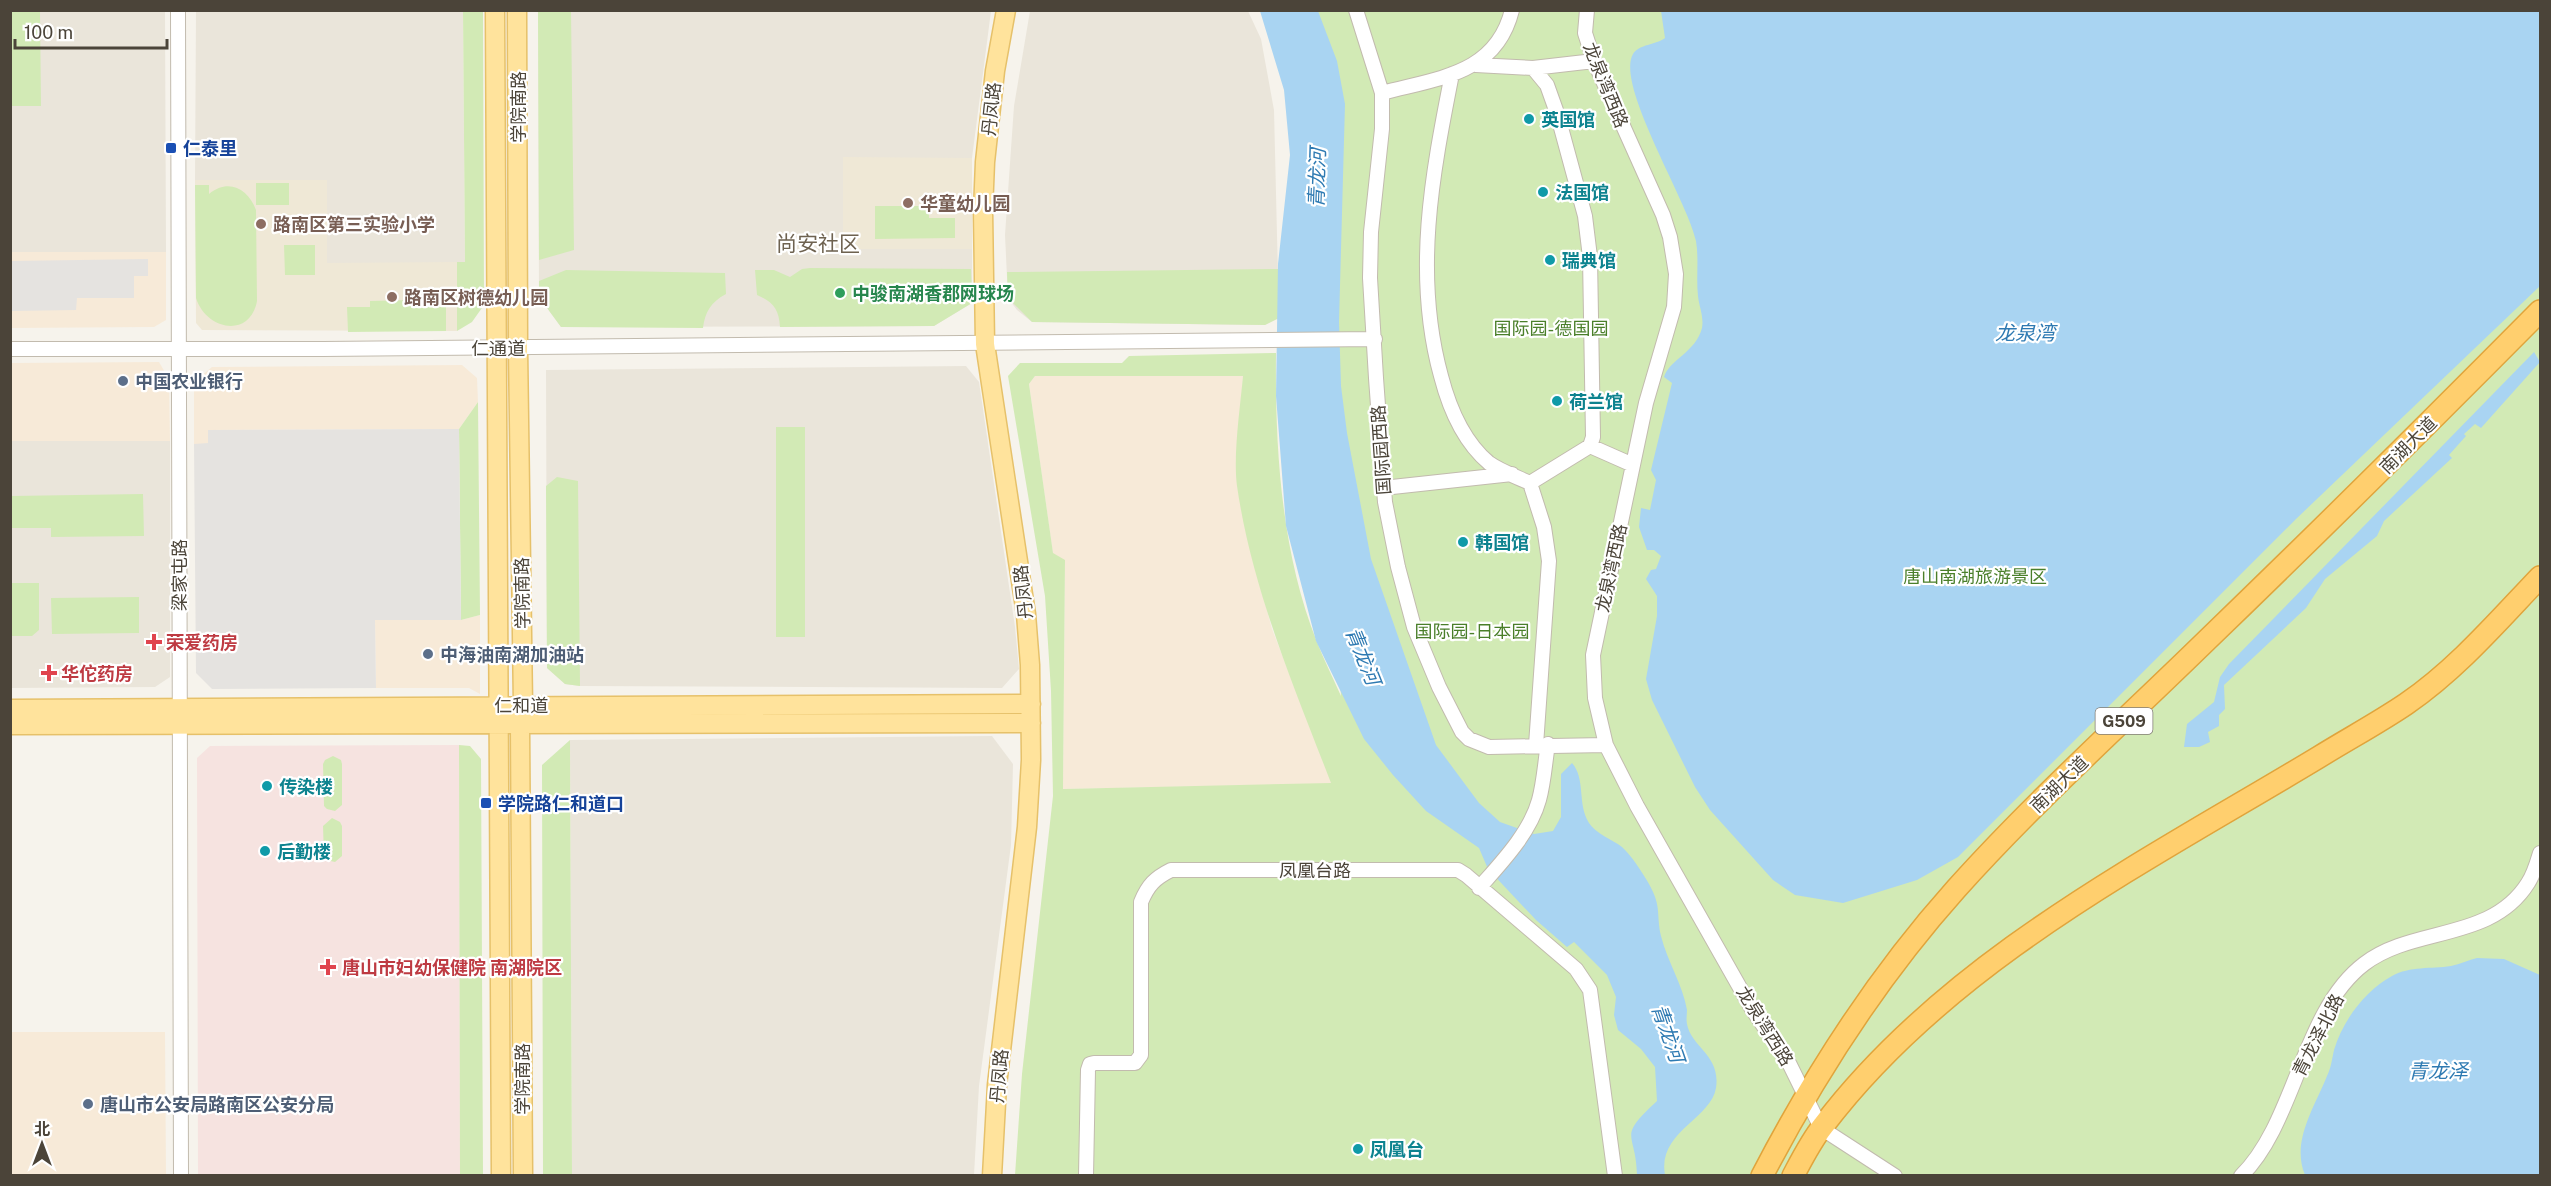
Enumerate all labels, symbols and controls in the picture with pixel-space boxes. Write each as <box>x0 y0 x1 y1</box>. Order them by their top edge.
scale bar <box>15 12 166 50</box>
text: 100 m <box>24 22 73 43</box>
street label: 龙泉湾西路 <box>1579 39 1633 131</box>
street label: 学院南路 <box>508 71 529 143</box>
street label: 丹凤路 <box>978 81 1004 137</box>
place label: 英国馆 <box>1541 109 1595 130</box>
marker: 英国馆 <box>1522 112 1536 126</box>
place label: 仁泰里 <box>183 138 237 159</box>
marker: 仁泰里 <box>164 141 178 155</box>
water label: 青龙河 <box>1304 144 1330 208</box>
place label: 法国馆 <box>1555 182 1609 203</box>
marker: 法国馆 <box>1536 185 1550 199</box>
place label: 华童幼儿园 <box>920 193 1010 214</box>
marker: 华童幼儿园 <box>901 196 915 210</box>
place label: 路南区第三实验小学 <box>273 214 435 235</box>
marker: 路南区第三实验小学 <box>254 217 268 231</box>
district label: 尚安社区 <box>776 231 860 256</box>
place label: 瑞典馆 <box>1562 250 1616 271</box>
marker: 瑞典馆 <box>1543 253 1557 267</box>
place label: 中骏南湖香郡网球场 <box>852 283 1014 304</box>
marker: 中骏南湖香郡网球场 <box>833 286 847 300</box>
place label: 路南区树德幼儿园 <box>404 287 548 308</box>
marker: 路南区树德幼儿园 <box>385 290 399 304</box>
park label: 国际园-德国园 <box>1494 318 1608 339</box>
water label: 龙泉湾 <box>1995 321 2058 345</box>
street label: 仁通道 <box>471 338 525 359</box>
place label: 中国农业银行 <box>135 371 243 392</box>
marker: 中国农业银行 <box>116 374 130 388</box>
place label: 荷兰馆 <box>1569 391 1623 412</box>
marker: 荷兰馆 <box>1550 394 1564 408</box>
street label: 国际园西路 <box>1367 404 1395 496</box>
street label: 南湖大道 <box>2375 412 2441 478</box>
street label: 龙泉湾西路 <box>1591 522 1631 614</box>
place label: 韩国馆 <box>1475 532 1529 553</box>
marker: 韩国馆 <box>1456 535 1470 549</box>
street label: 梁家屯路 <box>169 539 190 611</box>
street label: 学院南路 <box>511 557 533 629</box>
street label: 丹凤路 <box>1010 564 1036 620</box>
park label: 唐山南湖旅游景区 <box>1903 566 2047 587</box>
park label: 国际园-日本园 <box>1415 621 1529 642</box>
water label: 青龙河 <box>1341 624 1387 692</box>
place label: 荣爱药房 <box>166 632 238 653</box>
marker: 荣爱药房 <box>147 635 161 649</box>
place label: 中海油南湖加油站 <box>440 644 584 665</box>
marker: 中海油南湖加油站 <box>421 647 435 661</box>
place label: 华佗药房 <box>61 663 133 684</box>
marker: 华佗药房 <box>42 666 56 680</box>
street label: 仁和道 <box>494 695 548 716</box>
road number: G509 <box>2096 708 2152 734</box>
street label: 南湖大道 <box>2026 751 2092 817</box>
place label: 传染楼 <box>279 776 333 797</box>
marker: 传染楼 <box>260 779 274 793</box>
place label: 学院路仁和道口 <box>498 793 624 814</box>
marker: 学院路仁和道口 <box>479 796 493 810</box>
place label: 后勤楼 <box>277 841 331 862</box>
marker: 后勤楼 <box>258 844 272 858</box>
street label: 凤凰台路 <box>1279 860 1351 881</box>
place label: 唐山市妇幼保健院 南湖院区 <box>342 957 562 978</box>
marker: 唐山市妇幼保健院 南湖院区 <box>319 958 337 976</box>
street label: 龙泉湾西路 <box>1732 982 1798 1070</box>
street label: 青龙泽北路 <box>2288 990 2348 1080</box>
water label: 青龙河 <box>1647 1001 1690 1069</box>
street label: 学院南路 <box>512 1043 533 1115</box>
street label: 丹凤路 <box>986 1048 1012 1104</box>
water label: 青龙泽 <box>2408 1059 2470 1083</box>
place label: 唐山市公安局路南区公安分局 <box>100 1094 334 1115</box>
marker: 唐山市公安局路南区公安分局 <box>81 1097 95 1111</box>
north arrow <box>12 1114 72 1174</box>
text: 北 <box>34 1120 50 1139</box>
place label: 凤凰台 <box>1370 1139 1424 1160</box>
marker: 凤凰台 <box>1351 1142 1365 1156</box>

